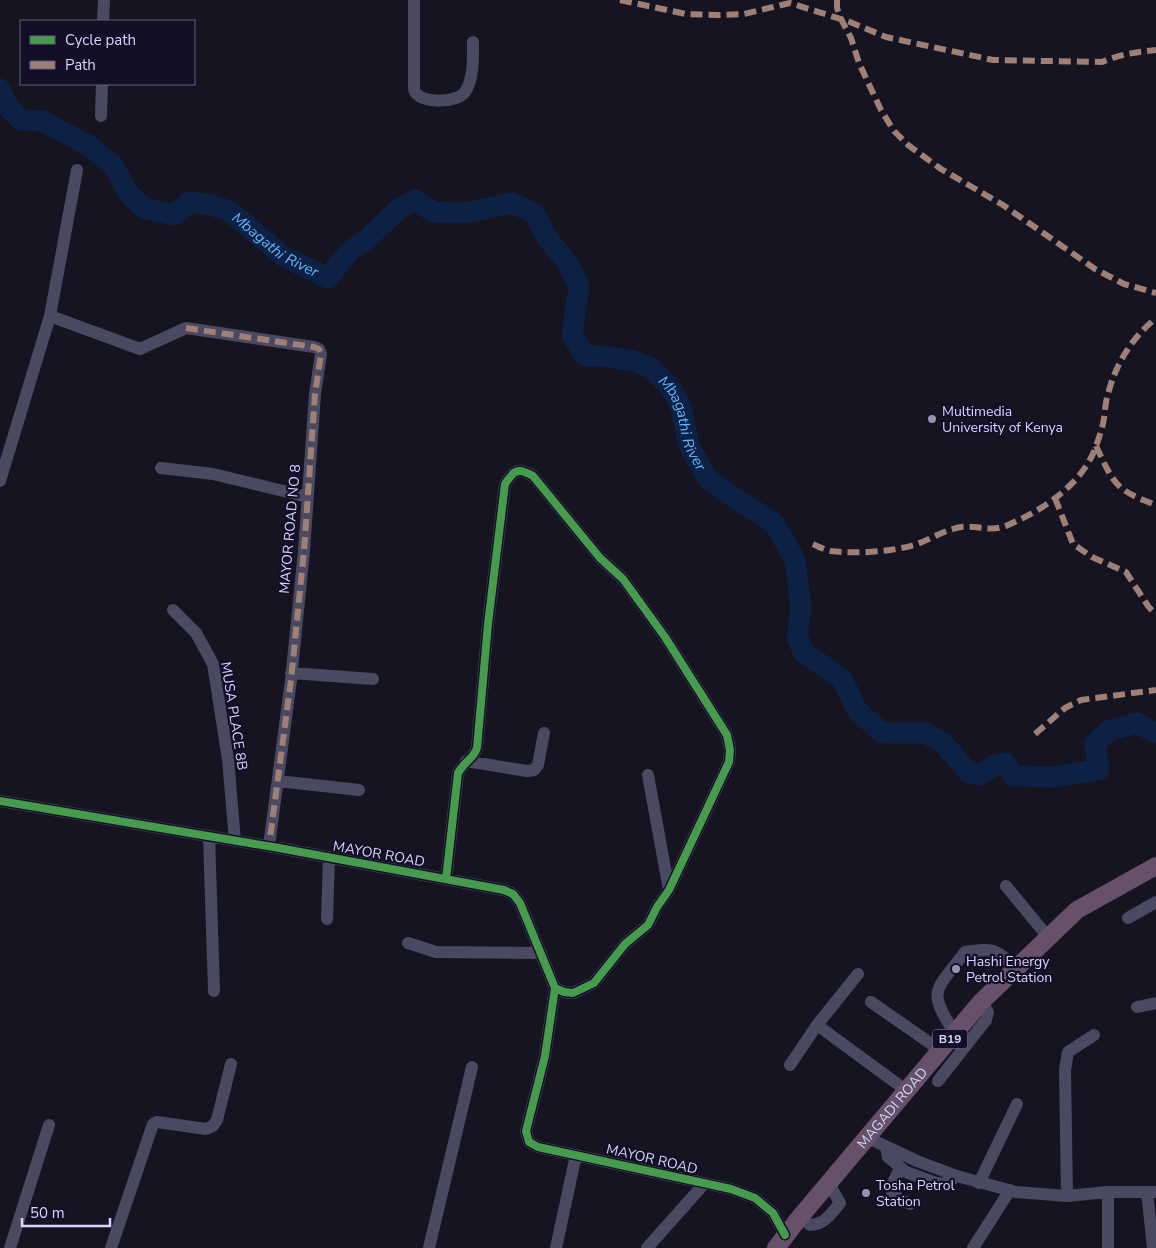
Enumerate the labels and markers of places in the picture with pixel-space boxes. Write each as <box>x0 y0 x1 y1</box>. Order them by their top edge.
place label: Multimedia University of Kenya <box>942 402 1063 437</box>
marker: Multimedia University of Kenya <box>926 413 938 425</box>
place label: Hashi Energy Petrol Station <box>966 952 1052 987</box>
marker: Hashi Energy Petrol Station <box>950 963 962 975</box>
place label: Tosha Petrol Station <box>876 1176 955 1211</box>
marker: Tosha Petrol Station <box>860 1187 872 1199</box>

